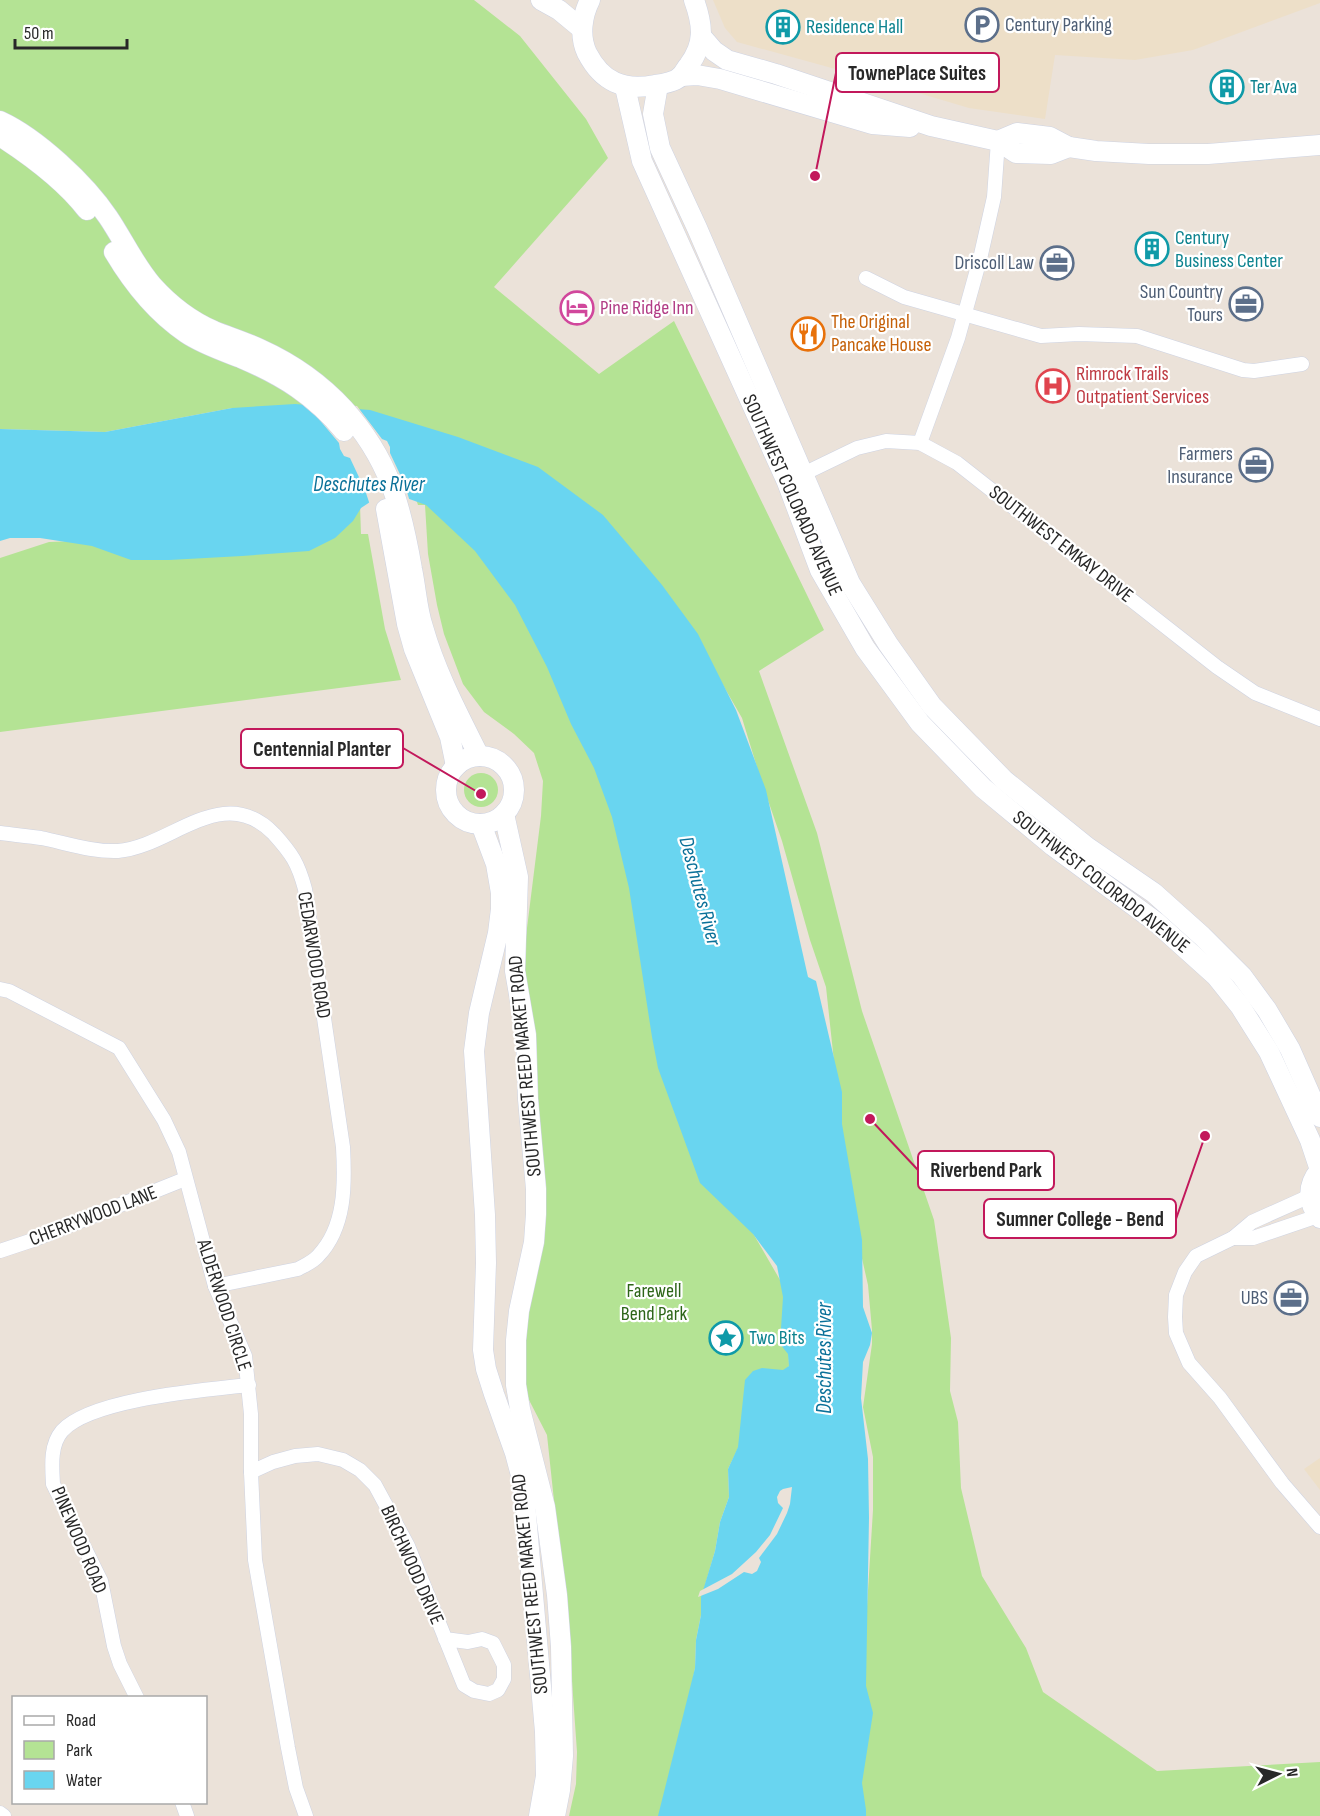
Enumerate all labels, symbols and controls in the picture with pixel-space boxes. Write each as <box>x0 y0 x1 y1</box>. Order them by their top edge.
parking icon: Century Parking <box>964 7 1000 43</box>
building icon: Residence Hall <box>765 9 801 45</box>
scale bar <box>15 12 128 50</box>
place label: Century Parking <box>1005 13 1112 37</box>
place label: Residence Hall <box>806 15 903 39</box>
text: 50 m <box>24 23 54 44</box>
callout: TownePlace Suites <box>836 53 999 92</box>
text: TownePlace Suites <box>848 61 986 86</box>
building icon: Ter Ava <box>1209 69 1245 105</box>
place label: Ter Ava <box>1250 75 1297 99</box>
place label: Century Business Center <box>1175 226 1283 273</box>
building icon: Century Business Center <box>1134 231 1170 267</box>
office icon: Driscoll Law <box>1039 245 1075 281</box>
place label: Driscoll Law <box>954 251 1034 275</box>
place label: Sun Country Tours <box>1140 280 1223 327</box>
office icon: Sun Country Tours <box>1228 286 1264 322</box>
hotel icon: Pine Ridge Inn <box>559 290 595 326</box>
place label: Pine Ridge Inn <box>600 296 694 320</box>
place label: The Original Pancake House <box>831 310 931 357</box>
restaurant icon: The Original Pancake House <box>790 316 826 352</box>
place label: Rimrock Trails Outpatient Services <box>1076 362 1209 409</box>
hospital icon: Rimrock Trails Outpatient Services <box>1035 368 1071 404</box>
street label: SOUTHWEST COLORADO AVENUE <box>737 391 847 599</box>
place label: Farmers Insurance <box>1167 442 1233 489</box>
office icon: Farmers Insurance <box>1238 447 1274 483</box>
water label: Deschutes River <box>313 472 426 497</box>
street label: SOUTHWEST EMKAY DRIVE <box>984 480 1138 608</box>
callout: Centennial Planter <box>241 729 403 768</box>
text: Centennial Planter <box>253 737 392 762</box>
street label: SOUTHWEST COLORADO AVENUE <box>1008 805 1194 959</box>
water label: Deschutes River <box>674 834 727 949</box>
street label: CEDARWOOD ROAD <box>292 890 336 1020</box>
street label: SOUTHWEST REED MARKET ROAD <box>503 955 547 1177</box>
callout: Riverbend Park <box>918 1151 1054 1190</box>
text: Riverbend Park <box>930 1158 1042 1183</box>
street label: CHERRYWOOD LANE <box>26 1181 160 1251</box>
callout: Sumner College - Bend <box>984 1199 1176 1238</box>
text: Sumner College - Bend <box>996 1207 1164 1232</box>
street label: ALDERWOOD CIRCLE <box>191 1235 257 1374</box>
park label: Farewell Bend Park <box>621 1279 687 1326</box>
office icon: UBS <box>1273 1280 1309 1316</box>
place label: UBS <box>1241 1286 1268 1310</box>
water label: Deschutes River <box>812 1301 837 1414</box>
place icon: Two Bits <box>708 1320 744 1356</box>
place label: Two Bits <box>749 1326 805 1350</box>
street label: SOUTHWEST REED MARKET ROAD <box>506 1472 554 1696</box>
street label: PINEWOOD ROAD <box>46 1483 112 1597</box>
street label: BIRCHWOOD DRIVE <box>375 1502 449 1628</box>
legend <box>12 1696 207 1804</box>
text: Road <box>66 1710 96 1731</box>
text: Park <box>66 1740 92 1761</box>
north arrow <box>1248 1744 1308 1804</box>
text: N <box>1282 1767 1301 1778</box>
text: Water <box>66 1770 102 1791</box>

